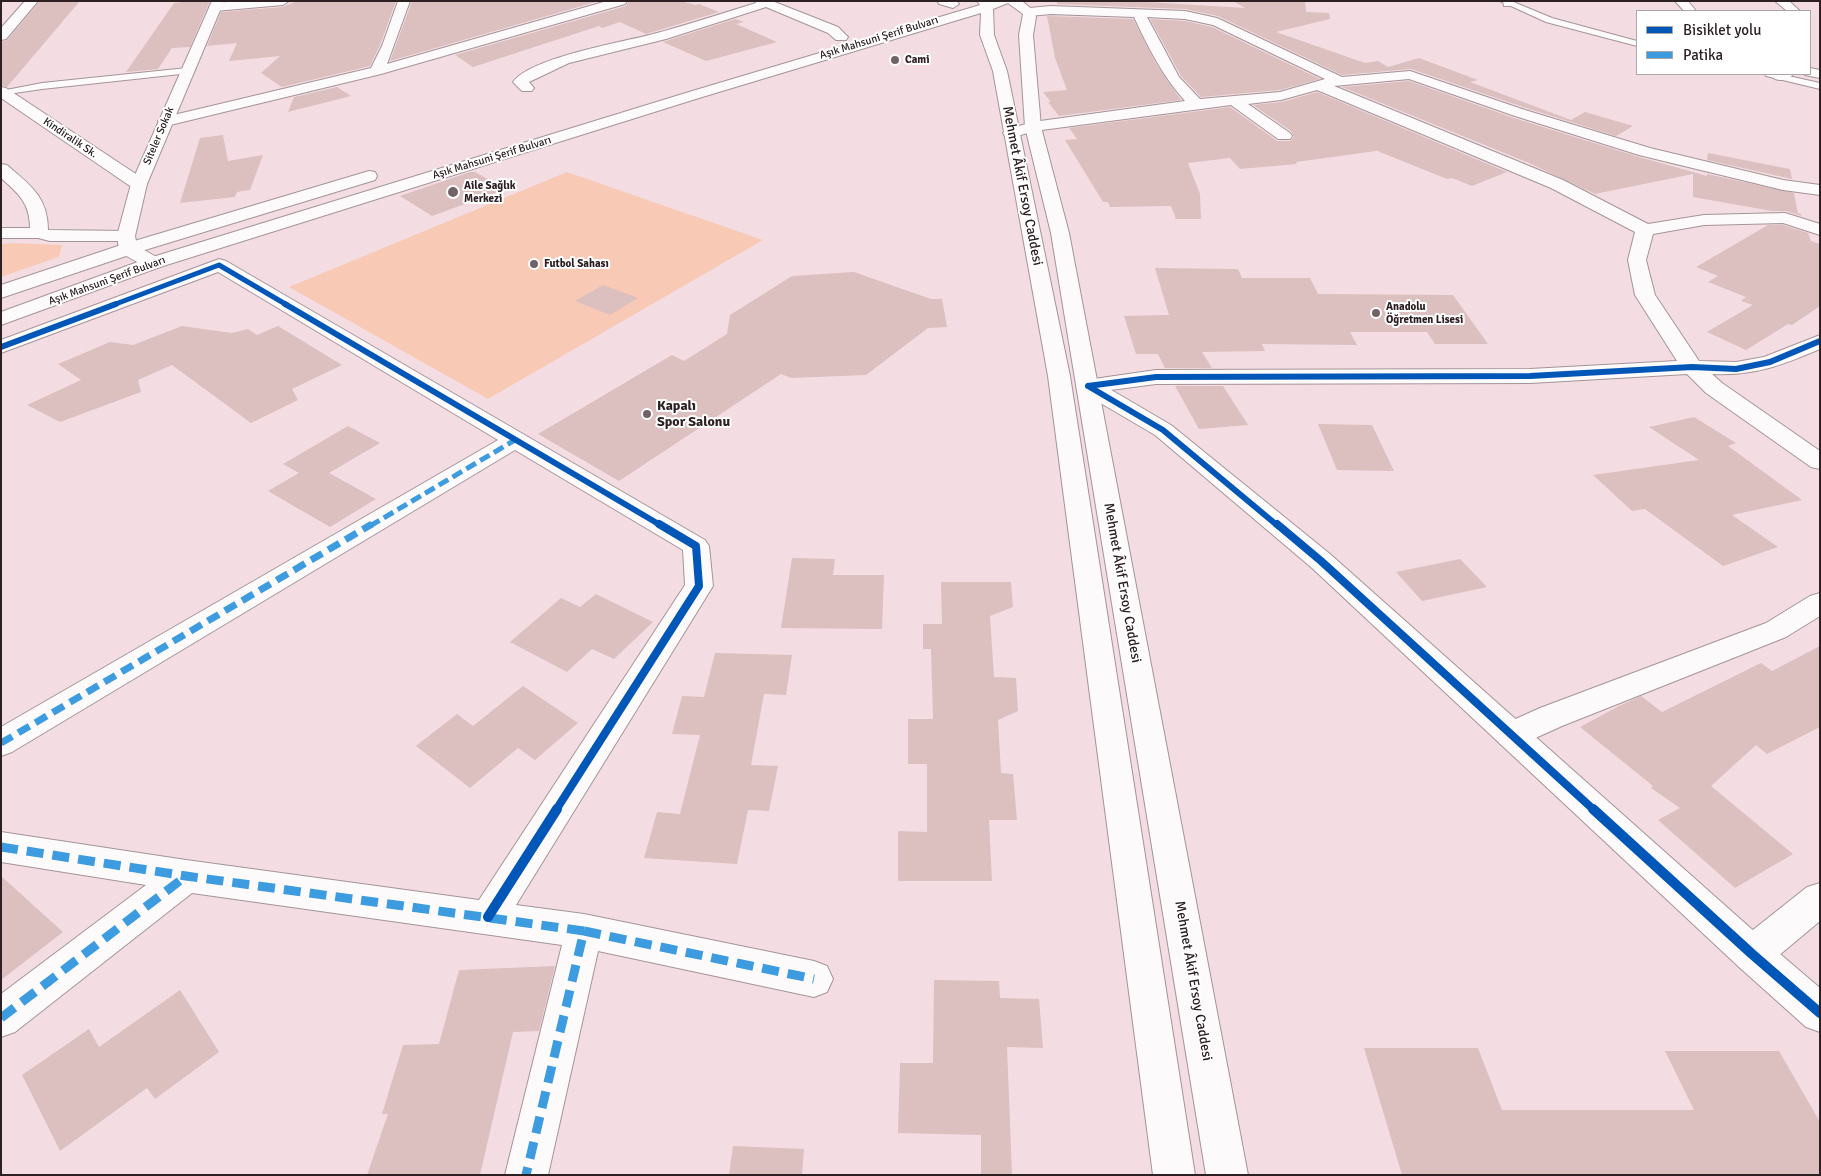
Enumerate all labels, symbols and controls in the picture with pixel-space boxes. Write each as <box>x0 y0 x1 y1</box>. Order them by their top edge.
legend <box>1636 10 1811 75</box>
street label: Aşık Mahsuni Şerif Bulvarı <box>818 14 940 62</box>
text: Bisiklet yolu <box>1683 21 1761 39</box>
text: Patika <box>1683 46 1723 64</box>
place label: Cami <box>905 53 930 67</box>
marker: Cami <box>889 54 901 66</box>
street label: Siteler Sokak <box>141 105 177 167</box>
street label: Mehmet Âkif Ersoy Caddesi <box>998 105 1046 267</box>
street label: Kindiralik Sk. <box>40 115 100 161</box>
street label: Aşık Mahsuni Şerif Bulvarı <box>431 134 553 182</box>
place label: Aile Sağlık Merkezi <box>464 179 515 205</box>
marker: Aile Sağlık Merkezi <box>446 185 460 199</box>
street label: Aşık Mahsuni Şerif Bulvarı <box>47 254 167 308</box>
place label: Futbol Sahası <box>544 257 609 271</box>
marker: Futbol Sahası <box>528 258 540 270</box>
place label: Anadolu Öğretmen Lisesi <box>1386 300 1463 326</box>
marker: Anadolu Öğretmen Lisesi <box>1370 307 1382 319</box>
place label: Kapalı Spor Salonu <box>657 398 730 431</box>
marker: Kapalı Spor Salonu <box>641 408 653 420</box>
street label: Mehmet Âkif Ersoy Caddesi <box>1100 502 1144 664</box>
street label: Mehmet Âkif Ersoy Caddesi <box>1171 900 1215 1062</box>

